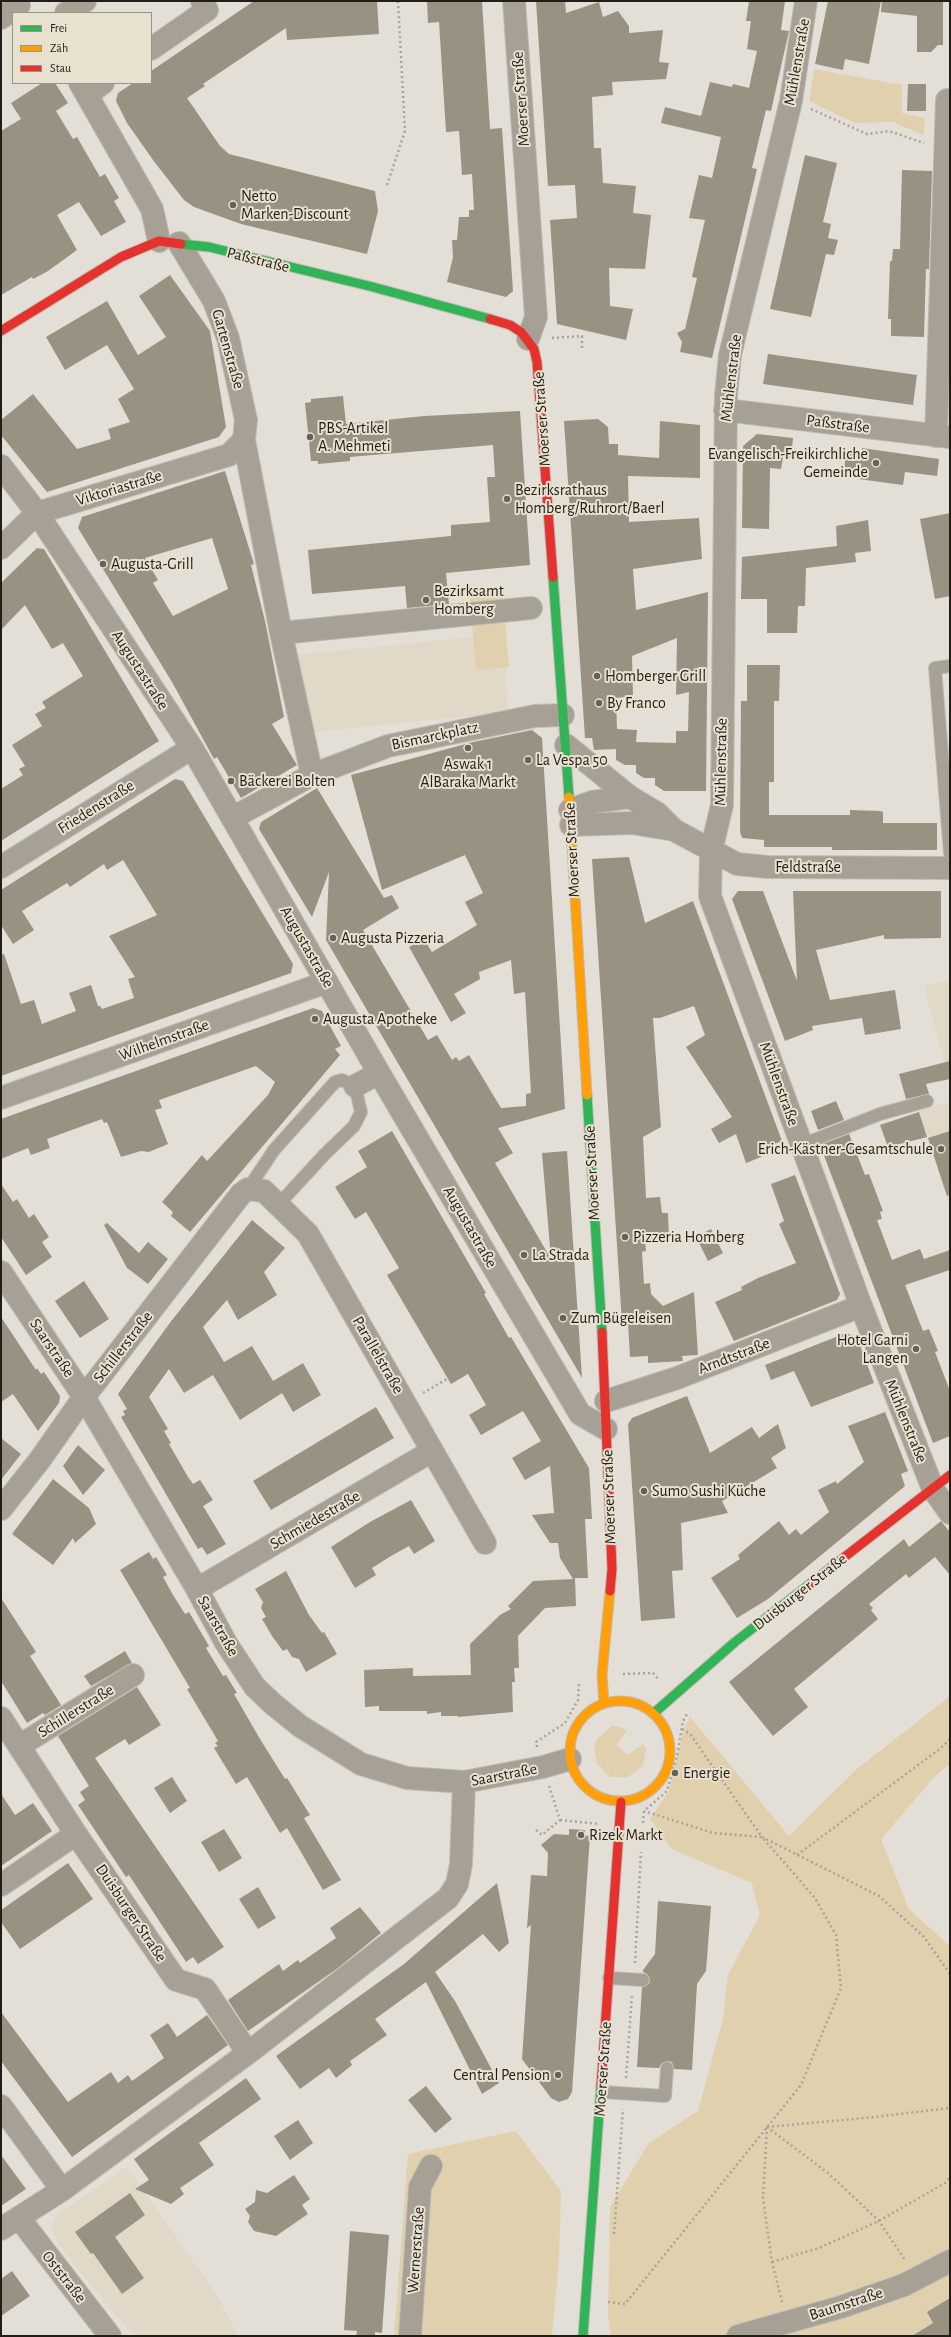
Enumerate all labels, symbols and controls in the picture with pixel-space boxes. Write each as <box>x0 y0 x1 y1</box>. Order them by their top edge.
legend <box>12 12 152 84</box>
street label: Mühlenstraße <box>780 17 814 107</box>
text: Frei <box>50 22 67 34</box>
text: Zäh <box>50 42 68 54</box>
street label: Moerser Straße <box>508 51 534 147</box>
text: Stau <box>50 62 71 74</box>
place label: Netto Marken-Discount <box>241 186 348 224</box>
marker: Netto Marken-Discount <box>228 200 238 210</box>
street label: Paßstraße <box>225 243 291 277</box>
street label: Gartenstraße <box>207 307 249 391</box>
street label: Mühlenstraße <box>716 333 746 423</box>
street label: Moerser Straße <box>529 371 555 467</box>
street label: Paßstraße <box>805 411 871 437</box>
place label: PBS-Artikel A. Mehmeti <box>318 418 391 456</box>
marker: PBS-Artikel A. Mehmeti <box>305 432 315 442</box>
place label: Evangelisch-Freikirchliche Gemeinde <box>708 444 868 482</box>
marker: Evangelisch-Freikirchliche Gemeinde <box>871 458 881 468</box>
street label: Viktoriastraße <box>74 466 164 510</box>
place label: Bezirksrathaus Homberg/Ruhrort/Baerl <box>515 480 664 518</box>
marker: Bezirksrathaus Homberg/Ruhrort/Baerl <box>502 494 512 504</box>
place label: Augusta-Grill <box>111 554 194 574</box>
marker: Augusta-Grill <box>98 559 108 569</box>
place label: Bezirksamt Homberg <box>434 581 504 619</box>
marker: Bezirksamt Homberg <box>421 595 431 605</box>
street label: Augustastraße <box>107 627 173 713</box>
place label: Homberger Grill <box>605 666 706 686</box>
marker: Homberger Grill <box>592 671 602 681</box>
place label: By Franco <box>607 693 666 713</box>
marker: By Franco <box>594 698 604 708</box>
street label: Bismarckplatz <box>390 717 480 755</box>
street label: Mühlenstraße <box>711 718 731 806</box>
marker: Aswak 1 AlBaraka Markt <box>463 743 473 753</box>
place label: La Vespa 50 <box>536 750 608 770</box>
place label: Aswak 1 AlBaraka Markt <box>420 754 516 792</box>
marker: La Vespa 50 <box>523 755 533 765</box>
place label: Bäckerei Bolten <box>239 771 335 791</box>
street label: Friedenstraße <box>54 776 138 838</box>
marker: Bäckerei Bolten <box>226 776 236 786</box>
street label: Moerser Straße <box>560 802 584 898</box>
street label: Feldstraße <box>775 857 841 877</box>
street label: Augustastraße <box>276 903 338 991</box>
place label: Augusta Pizzeria <box>341 928 444 948</box>
marker: Augusta Pizzeria <box>328 933 338 943</box>
place label: Augusta Apotheke <box>323 1009 437 1029</box>
marker: Augusta Apotheke <box>310 1014 320 1024</box>
street label: Wilhelmstraße <box>116 1015 212 1065</box>
street label: Mühlenstraße <box>755 1039 803 1129</box>
street label: Moerser Straße <box>580 1125 604 1221</box>
place label: Erich-Kästner-Gesamtschule <box>758 1139 933 1159</box>
marker: Erich-Kästner-Gesamtschule <box>936 1144 946 1154</box>
street label: Augustastraße <box>439 1183 501 1271</box>
place label: Pizzeria Homberg <box>633 1227 744 1247</box>
marker: Pizzeria Homberg <box>620 1232 630 1242</box>
place label: La Strada <box>532 1245 589 1265</box>
marker: La Strada <box>519 1250 529 1260</box>
street label: Schillerstraße <box>89 1307 157 1387</box>
place label: Zum Bügeleisen <box>571 1308 671 1328</box>
street label: Parallelstraße <box>348 1313 408 1397</box>
marker: Zum Bügeleisen <box>558 1313 568 1323</box>
street label: Saarstraße <box>25 1315 79 1381</box>
place label: Hotel Garni Langen <box>837 1330 908 1368</box>
street label: Arndtstraße <box>695 1333 773 1379</box>
marker: Hotel Garni Langen <box>911 1344 921 1354</box>
street label: Mühlenstraße <box>881 1377 931 1465</box>
street label: Moerser Straße <box>598 1449 620 1545</box>
place label: Sumo Sushi Küche <box>652 1481 766 1501</box>
street label: Schmiedestraße <box>266 1486 364 1554</box>
marker: Sumo Sushi Küche <box>639 1486 649 1496</box>
street label: Duisburger Straße <box>749 1549 851 1635</box>
street label: Saarstraße <box>193 1592 243 1660</box>
street label: Schillerstraße <box>35 1680 117 1742</box>
street label: Saarstraße <box>469 1759 539 1791</box>
place label: Energie <box>683 1763 730 1783</box>
marker: Energie <box>670 1768 680 1778</box>
place label: Rizek Markt <box>589 1825 663 1845</box>
marker: Rizek Markt <box>576 1830 586 1840</box>
street label: Duisburger Straße <box>91 1860 171 1966</box>
street label: Moerser Straße <box>590 2021 616 2117</box>
place label: Central Pension <box>453 2065 550 2085</box>
marker: Central Pension <box>553 2070 563 2080</box>
street label: Wernerstraße <box>403 2206 429 2294</box>
street label: Oststraße <box>38 2247 90 2307</box>
street label: Baumstraße <box>807 2283 885 2325</box>

